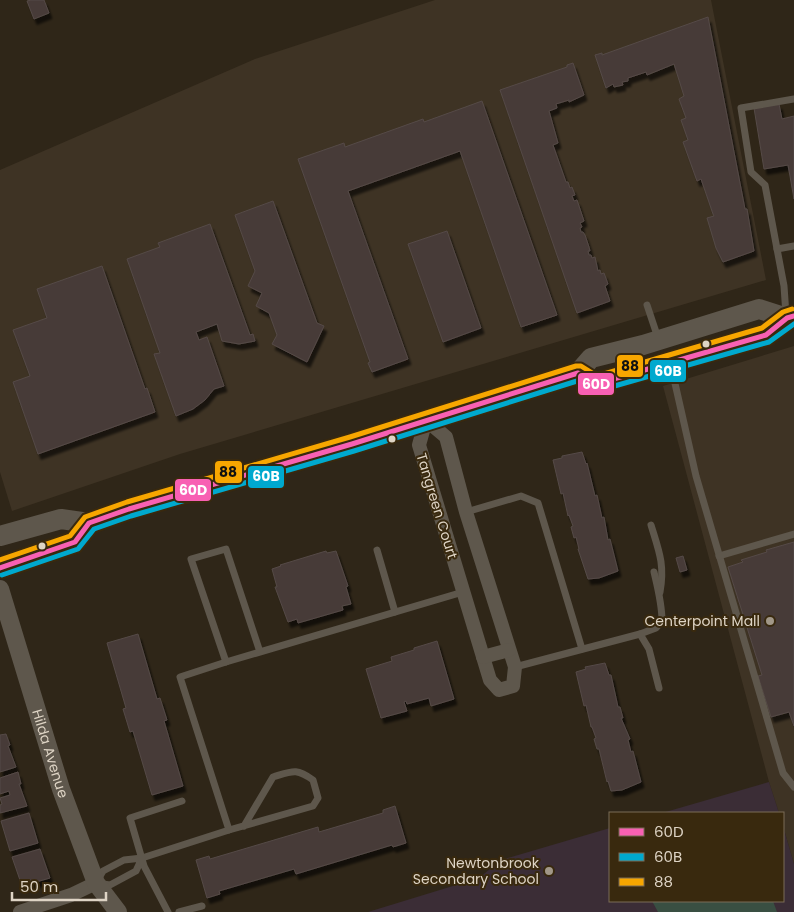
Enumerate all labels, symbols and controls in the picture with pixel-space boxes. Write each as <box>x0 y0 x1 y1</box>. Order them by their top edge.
unlabelled marker <box>701 339 711 349</box>
line badge: 88 <box>616 354 644 378</box>
text: 88 <box>621 356 639 376</box>
line badge: 60B <box>649 359 687 383</box>
text: 60B <box>654 361 682 381</box>
line badge: 60D <box>577 372 615 396</box>
text: 60D <box>582 374 610 394</box>
unlabelled marker <box>387 434 397 444</box>
street label: Tangreen Court <box>411 451 463 561</box>
line badge: 88 <box>214 460 243 484</box>
text: 88 <box>219 462 237 482</box>
line badge: 60B <box>247 465 285 489</box>
text: 60B <box>252 466 280 486</box>
line badge: 60D <box>174 478 212 502</box>
text: 60D <box>179 480 207 500</box>
unlabelled marker <box>37 541 47 551</box>
place label: Centerpoint Mall <box>644 611 760 631</box>
marker: Centerpoint Mall <box>764 615 776 627</box>
street label: Hilda Avenue <box>27 707 74 801</box>
legend <box>609 812 784 902</box>
text: 60D <box>654 821 684 842</box>
text: 60B <box>654 846 682 867</box>
place label: Newtonbrook Secondary School <box>413 853 540 889</box>
marker: Newtonbrook Secondary School <box>543 865 555 877</box>
scale bar <box>12 870 106 902</box>
text: 88 <box>654 871 673 892</box>
text: 50 m <box>20 876 58 897</box>

